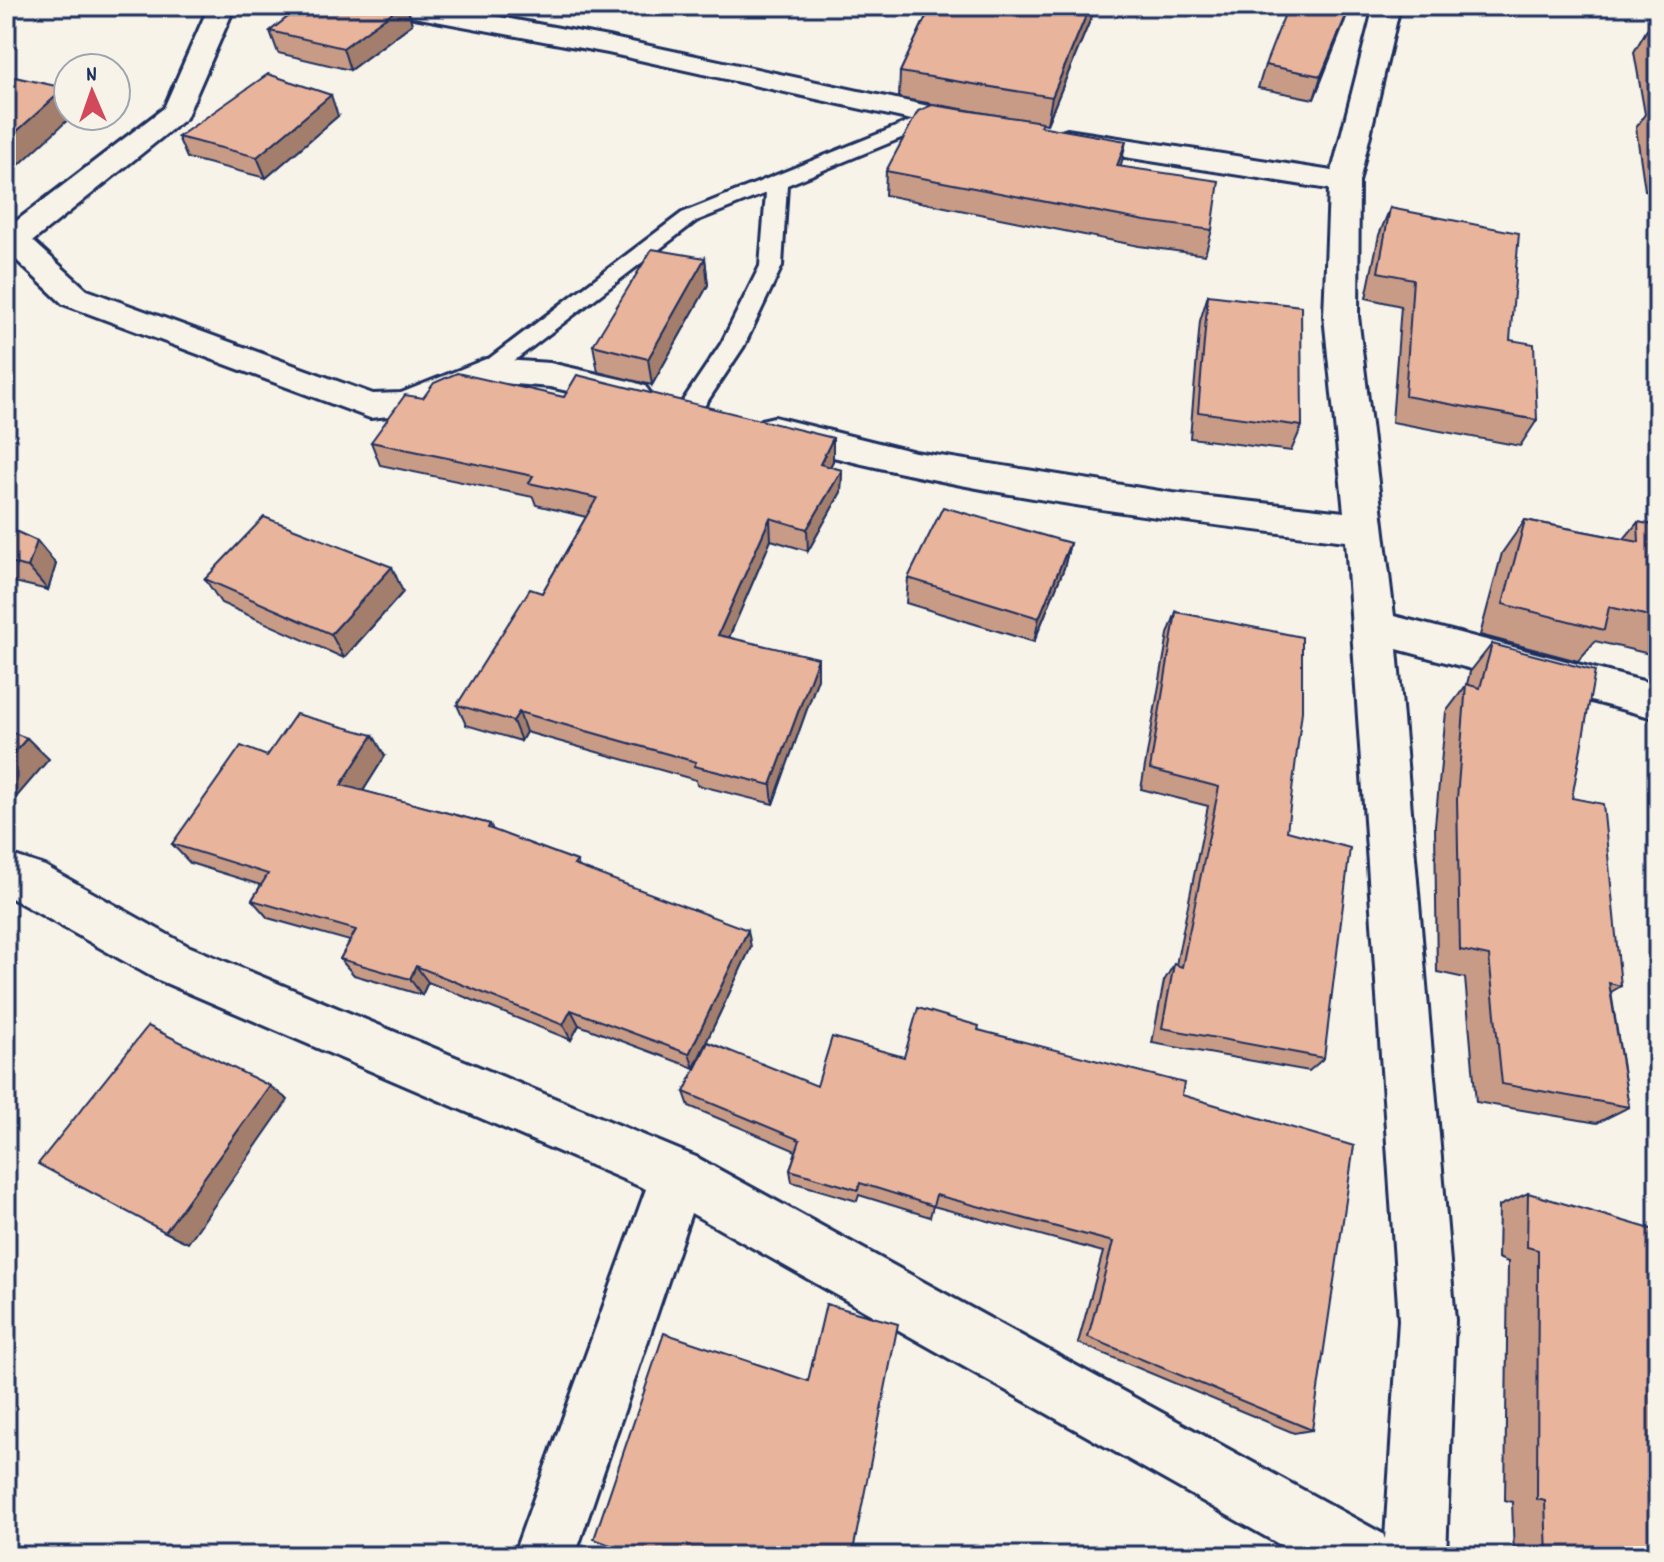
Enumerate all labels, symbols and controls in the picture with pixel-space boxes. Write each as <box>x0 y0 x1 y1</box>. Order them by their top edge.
north arrow <box>52 52 132 132</box>
text: N <box>85 60 98 91</box>

